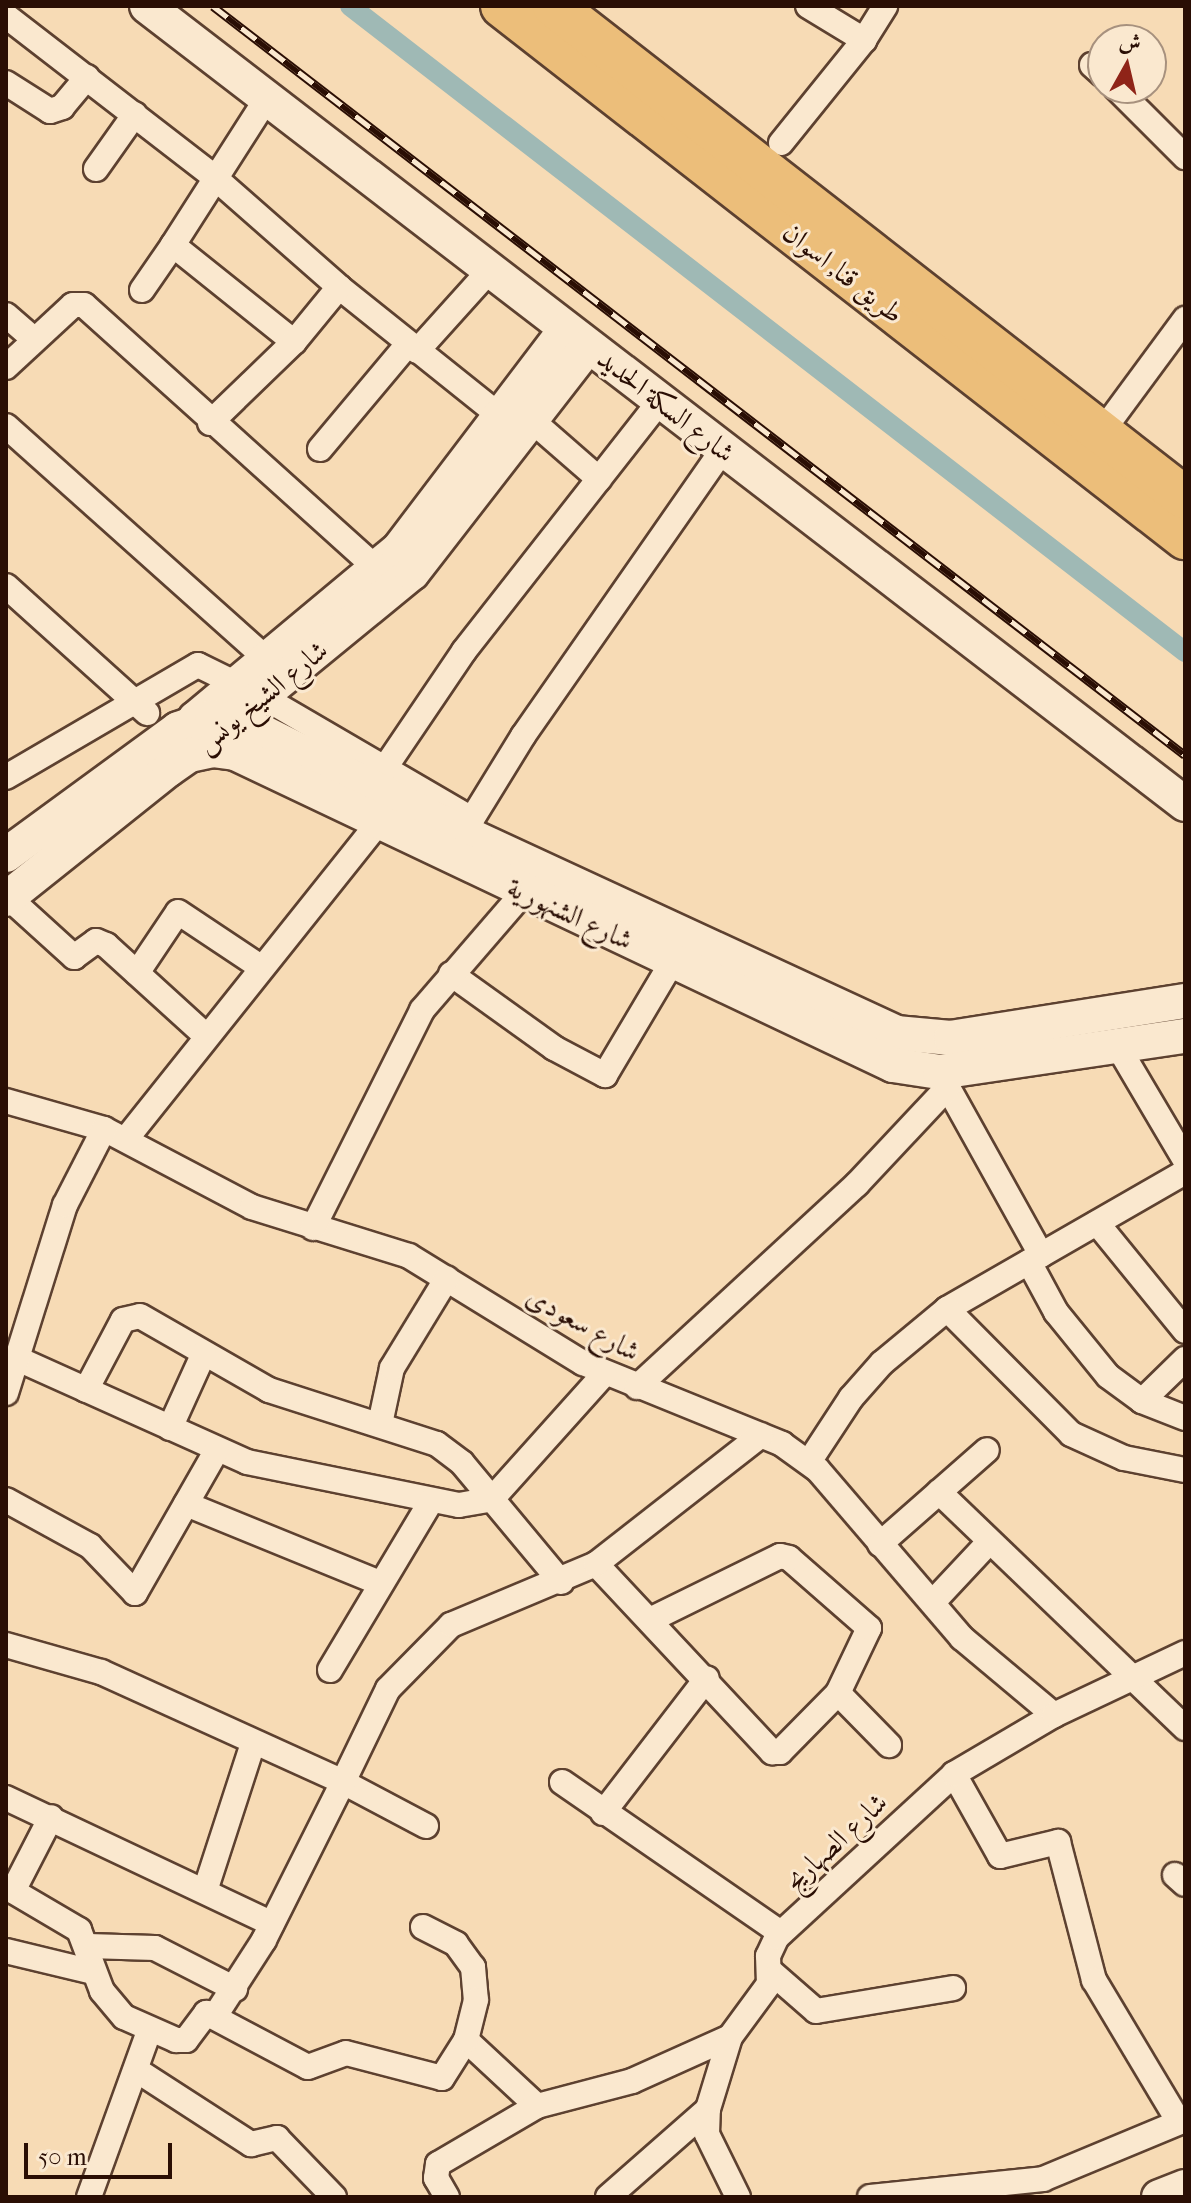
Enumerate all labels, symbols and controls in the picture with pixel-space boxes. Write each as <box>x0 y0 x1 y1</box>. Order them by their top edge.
north arrow <box>1087 24 1167 104</box>
text: ش <box>1117 28 1143 57</box>
street label: طريق قنا, اسوان <box>776 215 910 331</box>
street label: شارع السكة الحديد <box>591 342 741 470</box>
street label: شارع الشيخ يونس <box>189 634 335 760</box>
street label: شارع الشنهورية <box>502 870 638 958</box>
street label: شارع سعودى <box>520 1279 646 1369</box>
street label: شارع الصهاريج <box>778 1786 894 1898</box>
scale bar <box>28 2127 176 2177</box>
text: 50 m <box>38 2143 87 2171</box>

